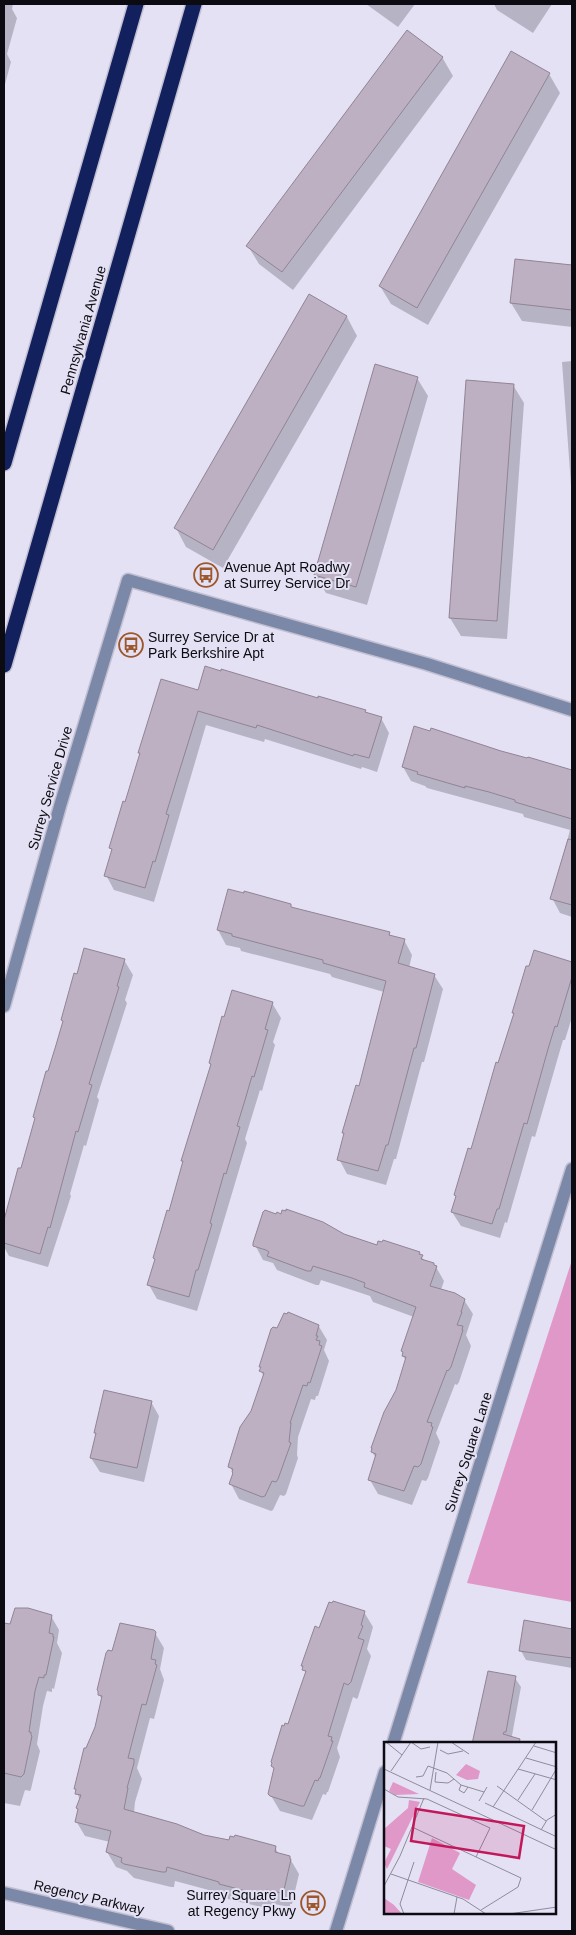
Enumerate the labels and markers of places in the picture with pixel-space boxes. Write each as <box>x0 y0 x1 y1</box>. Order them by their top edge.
place label: Avenue Apt Roadwy at Surrey Service Dr <box>224 559 350 591</box>
bus stop icon: Avenue Apt Roadwy at Surrey Service Dr <box>193 562 219 588</box>
place label: Surrey Service Dr at Park Berkshire Apt <box>148 629 274 661</box>
bus stop icon: Surrey Service Dr at Park Berkshire Apt <box>118 632 144 658</box>
place label: Surrey Square Ln at Regency Pkwy <box>186 1887 296 1919</box>
bus stop icon: Surrey Square Ln at Regency Pkwy <box>300 1890 326 1916</box>

